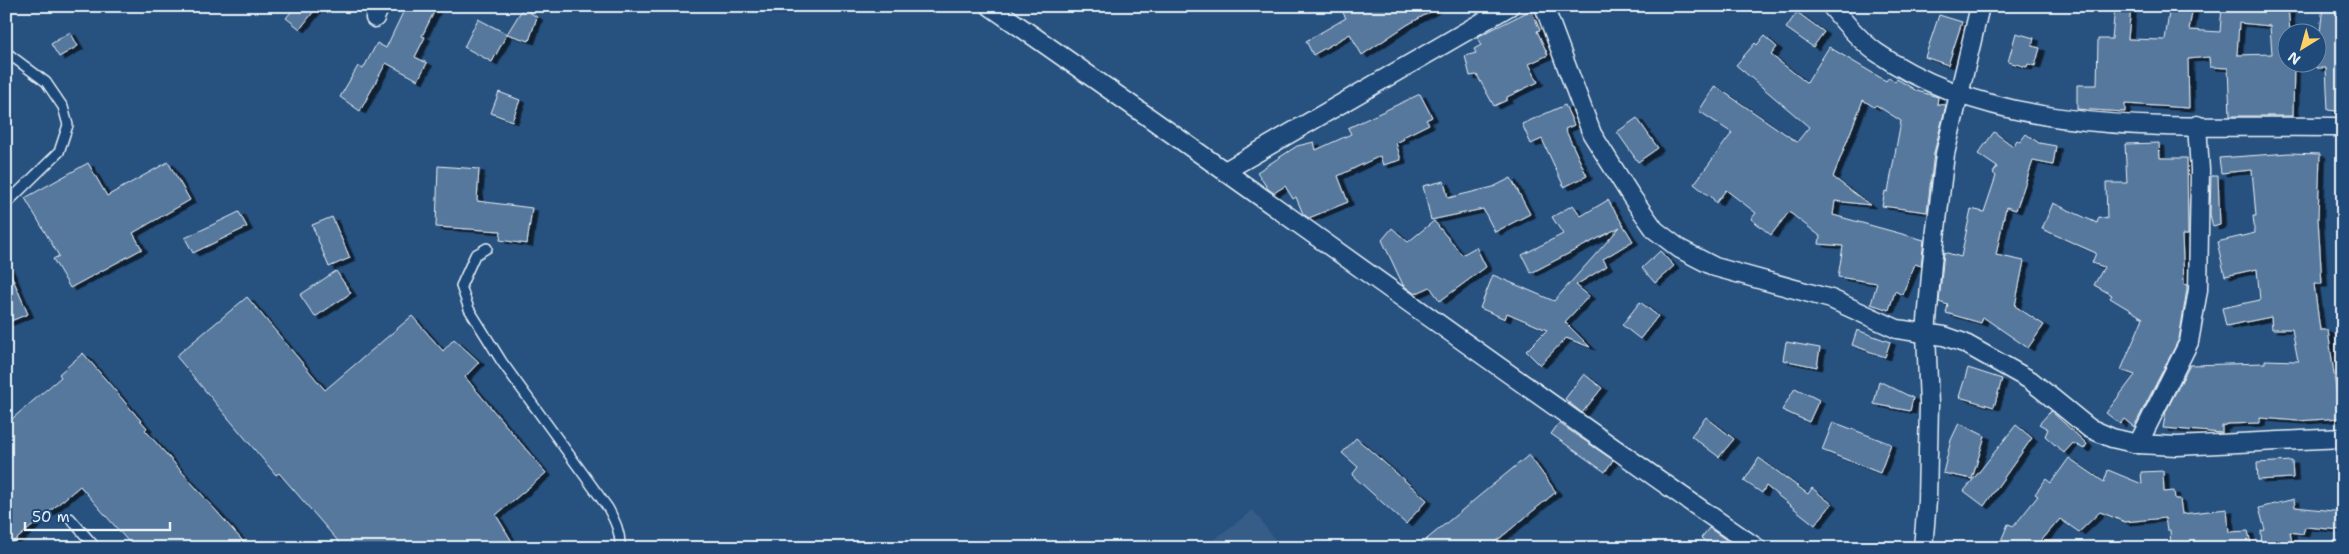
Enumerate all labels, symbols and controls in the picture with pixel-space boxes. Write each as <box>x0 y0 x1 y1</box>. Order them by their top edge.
north arrow <box>2276 22 2326 72</box>
text: N <box>2284 48 2304 69</box>
scale bar <box>25 499 170 531</box>
text: 50 m <box>32 507 70 527</box>

